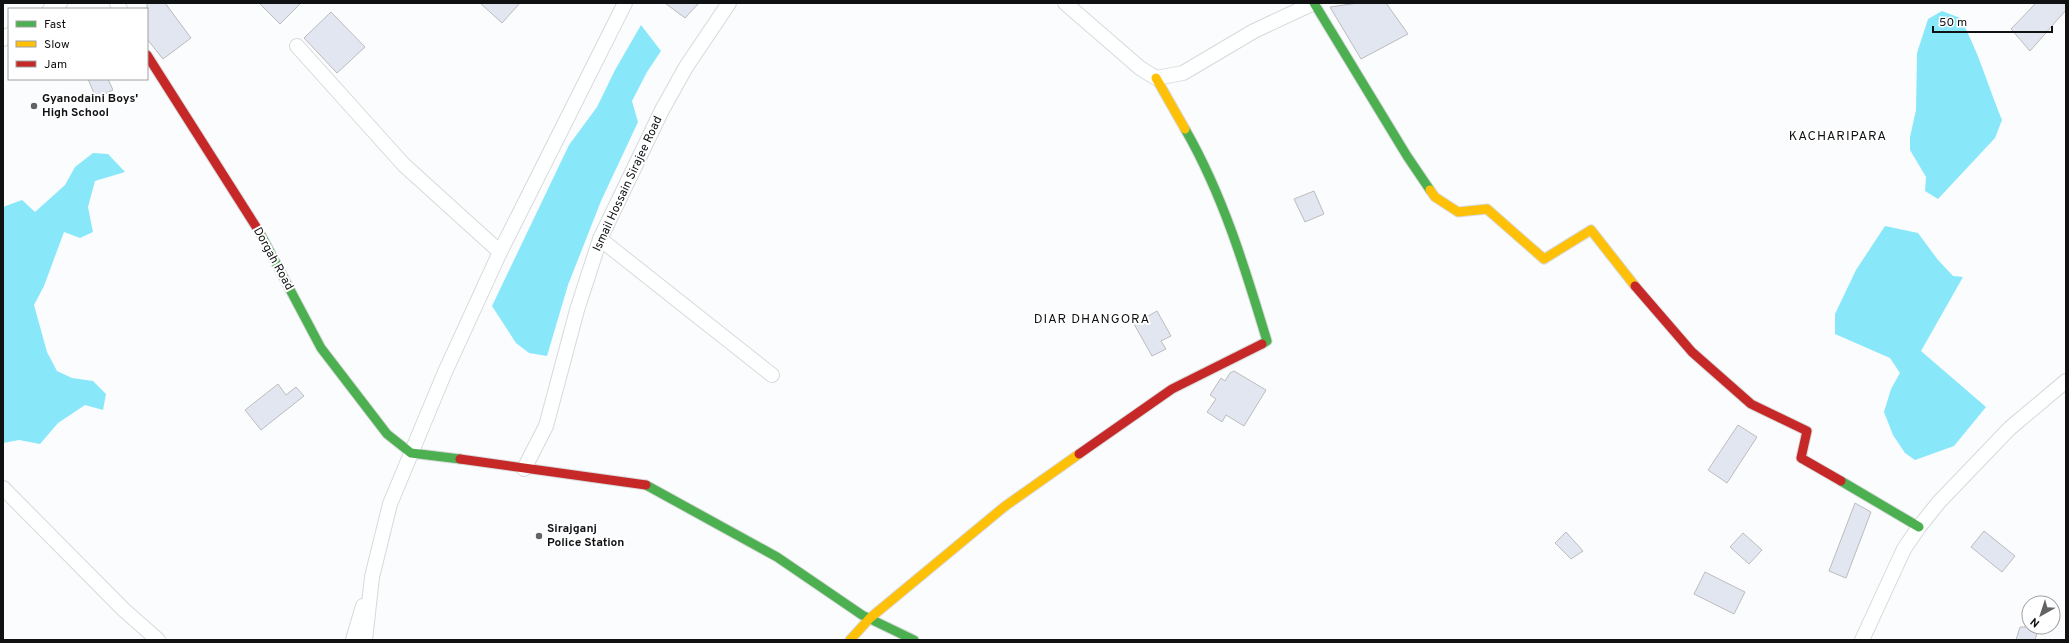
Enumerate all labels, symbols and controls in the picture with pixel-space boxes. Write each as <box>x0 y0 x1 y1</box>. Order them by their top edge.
legend <box>8 8 148 80</box>
scale bar <box>1933 8 2052 34</box>
text: 50 m <box>1939 15 1967 31</box>
text: Fast <box>44 17 66 33</box>
text: Slow <box>44 37 70 53</box>
text: Jam <box>44 57 67 73</box>
place label: Gyanodaini Boys' High School <box>42 91 138 121</box>
marker: Gyanodaini Boys' High School <box>29 101 39 111</box>
street label: Ismail Hossain Sirajee Road <box>590 114 666 254</box>
district label: KACHARIPARA <box>1789 129 1887 145</box>
street label: Dorgah Road <box>249 225 297 293</box>
district label: DIAR DHANGORA <box>1034 312 1150 328</box>
place label: Sirajganj Police Station <box>547 521 624 551</box>
marker: Sirajganj Police Station <box>534 531 544 541</box>
north arrow <box>2021 595 2061 635</box>
text: N <box>2028 614 2043 630</box>

